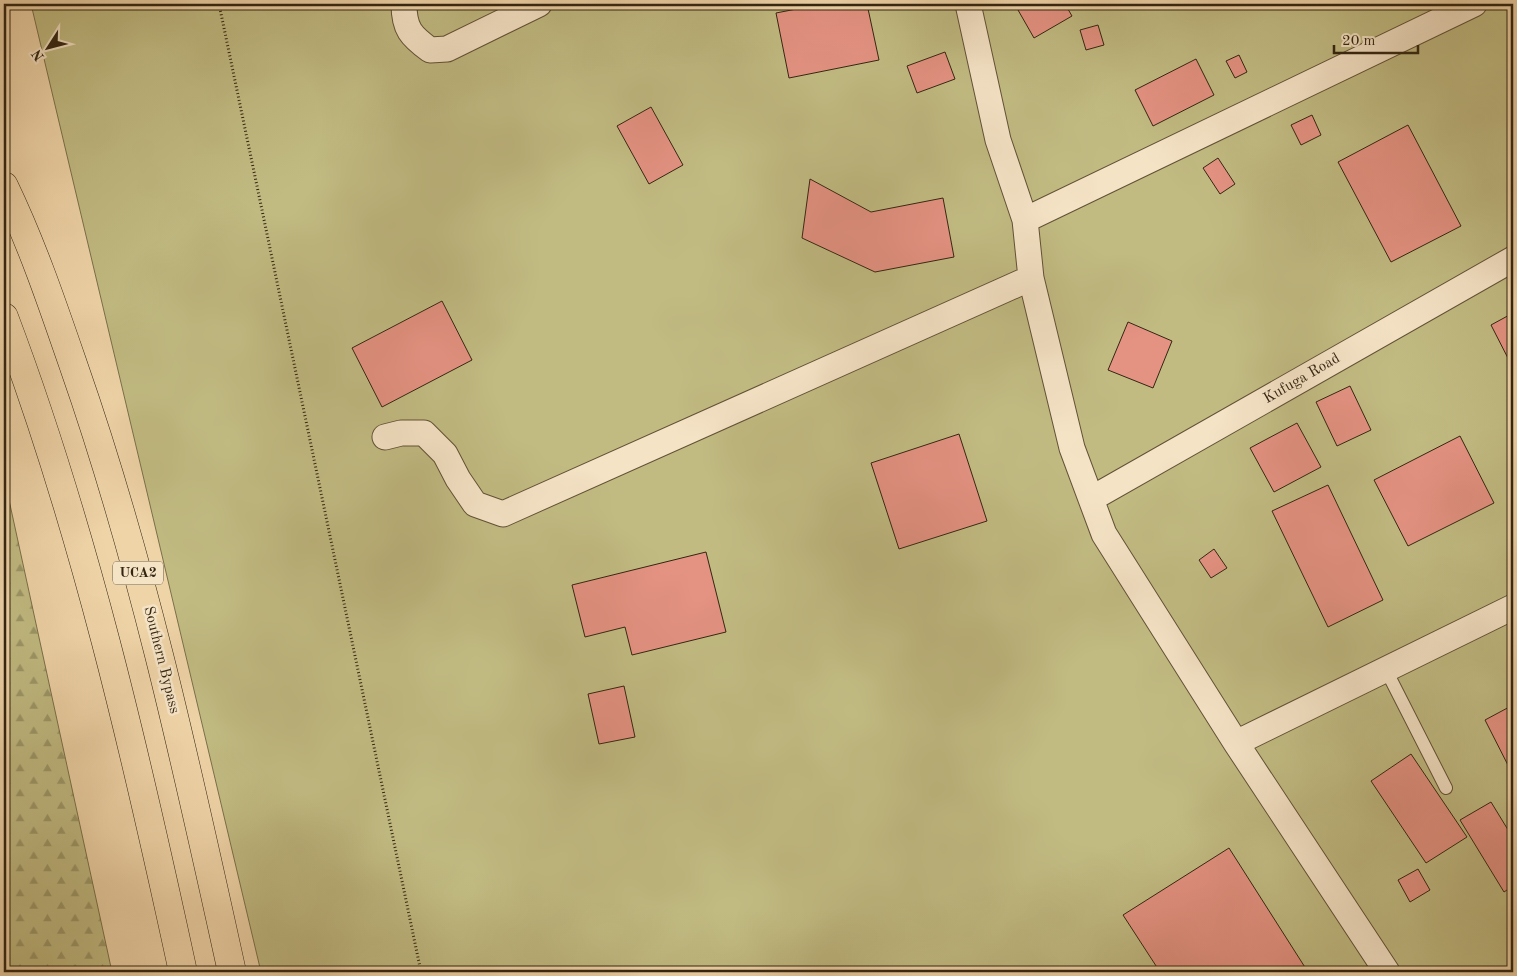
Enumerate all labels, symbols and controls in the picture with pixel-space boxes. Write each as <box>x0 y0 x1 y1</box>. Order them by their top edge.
north arrow <box>22 22 72 72</box>
scale bar <box>1334 22 1418 54</box>
text: 20 m <box>1342 34 1376 49</box>
text: N <box>29 46 47 63</box>
street label: Kufuga Road <box>1261 351 1343 407</box>
road number: UCA2 <box>113 562 163 584</box>
street label: Southern Bypass <box>140 605 182 715</box>

